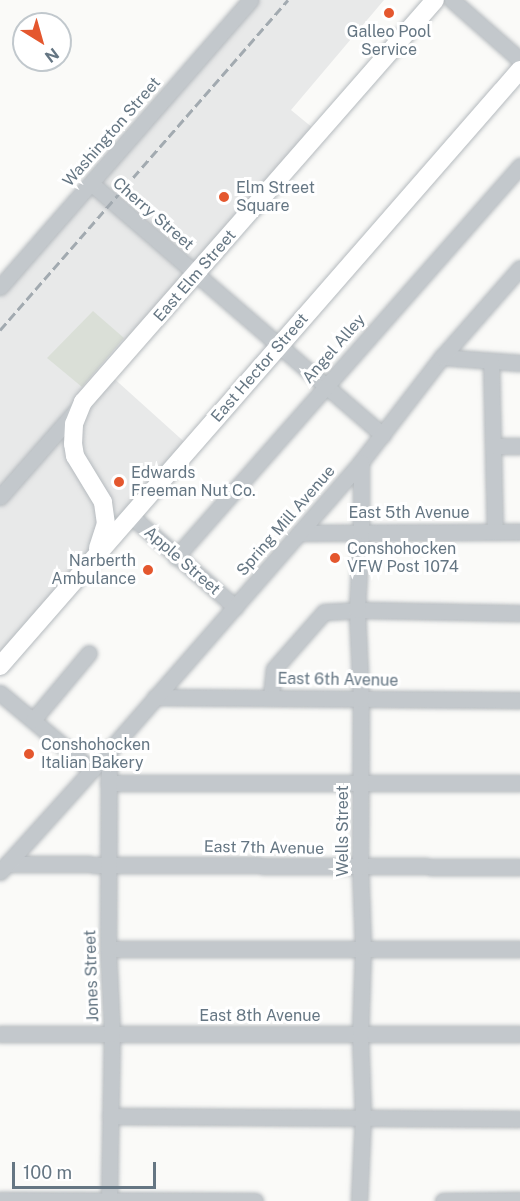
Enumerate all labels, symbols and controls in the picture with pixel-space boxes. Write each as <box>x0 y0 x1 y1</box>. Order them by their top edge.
marker: Galleo Pool Service <box>382 6 396 20</box>
north arrow <box>12 12 72 72</box>
place label: Galleo Pool Service <box>347 22 431 60</box>
text: N <box>41 44 63 67</box>
street label: Washington Street <box>59 73 165 191</box>
street label: Cherry Street <box>109 174 197 254</box>
place label: Elm Street Square <box>236 178 315 216</box>
marker: Elm Street Square <box>217 190 231 204</box>
street label: East Elm Street <box>150 226 240 326</box>
street label: East Hector Street <box>207 310 313 426</box>
street label: Angel Alley <box>299 310 369 388</box>
street label: Spring Mill Avenue <box>233 462 339 580</box>
place label: Edwards Freeman Nut Co. <box>131 463 256 501</box>
marker: Edwards Freeman Nut Co. <box>112 475 126 489</box>
street label: East 5th Avenue <box>348 503 470 523</box>
street label: Apple Street <box>140 523 224 599</box>
place label: Conshohocken VFW Post 1074 <box>347 539 459 577</box>
place label: Narberth Ambulance <box>51 551 136 589</box>
marker: Conshohocken VFW Post 1074 <box>328 551 342 565</box>
marker: Narberth Ambulance <box>141 563 155 577</box>
street label: East 6th Avenue <box>277 669 399 691</box>
place label: Conshohocken Italian Bakery <box>41 735 150 773</box>
marker: Conshohocken Italian Bakery <box>22 747 36 761</box>
street label: Wells Street <box>333 785 353 877</box>
street label: East 7th Avenue <box>204 837 324 859</box>
street label: Jones Street <box>81 930 103 1022</box>
street label: East 8th Avenue <box>199 1006 321 1026</box>
scale bar <box>15 1150 159 1188</box>
text: 100 m <box>23 1162 72 1183</box>

